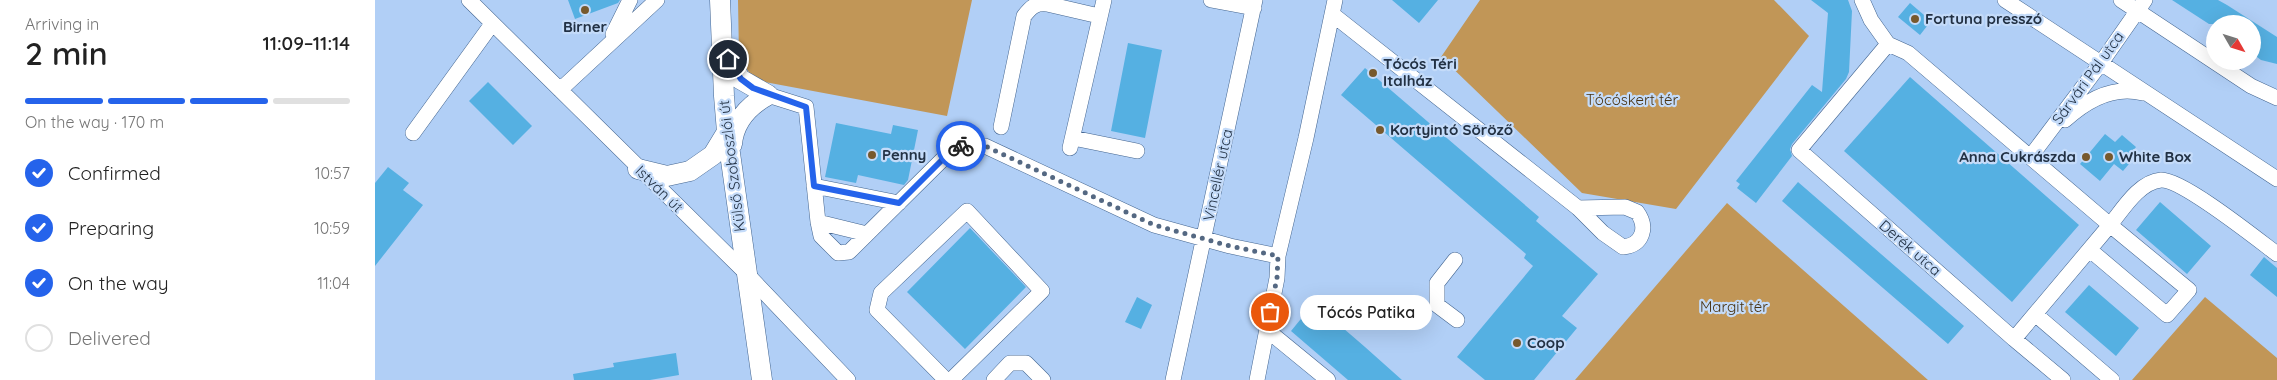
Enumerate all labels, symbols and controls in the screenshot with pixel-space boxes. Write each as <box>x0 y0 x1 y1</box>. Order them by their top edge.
marker: Birner <box>579 4 591 16</box>
place label: Fortuna presszó <box>1925 9 2042 28</box>
marker: Fortuna presszó <box>1909 13 1921 25</box>
text: Arriving in <box>25 14 99 34</box>
north arrow <box>2206 15 2261 70</box>
map controls <box>2206 15 2261 70</box>
place label: Birner <box>563 17 608 36</box>
street label: Sárvári Pál utca <box>2048 28 2128 128</box>
text: 11:09–11:14 <box>262 31 350 55</box>
text: 2 min <box>25 33 108 73</box>
pin <box>707 38 749 80</box>
icon: home <box>714 45 742 73</box>
place label: Tócós Téri Italház <box>1383 54 1457 90</box>
marker: Tócós Téri Italház <box>1367 67 1379 79</box>
park label: Tócóskert tér <box>1586 90 1678 109</box>
street label: Külső Szoboszlói út <box>714 99 749 233</box>
text: On the way · 170 m <box>25 112 164 132</box>
place label: Kortyintó Söröző <box>1390 120 1513 139</box>
courier <box>936 121 986 171</box>
marker: Kortyintó Söröző <box>1374 124 1386 136</box>
street label: Vincellér utca <box>1198 127 1237 223</box>
icon: bike <box>947 132 975 160</box>
place label: Penny <box>882 145 926 164</box>
place label: Anna Cukrászda <box>1959 147 2076 166</box>
place label: White Box <box>2119 147 2192 166</box>
marker: Penny <box>866 149 878 161</box>
marker: Anna Cukrászda <box>2080 151 2092 163</box>
marker: White Box <box>2103 151 2115 163</box>
icon: check <box>25 159 53 187</box>
text: Confirmed <box>68 161 161 185</box>
street label: István út <box>631 161 687 216</box>
text: 10:57 <box>315 163 350 183</box>
icon: check <box>25 214 53 242</box>
text: Preparing <box>68 216 154 240</box>
street label: Derék utca <box>1875 216 1945 280</box>
text: 10:59 <box>314 218 350 238</box>
icon: check <box>25 269 53 297</box>
text: On the way <box>68 271 169 295</box>
text: 11:04 <box>317 273 350 293</box>
pin <box>1249 291 1291 333</box>
callout: Tócós Patika <box>1300 294 1433 330</box>
park label: Margit tér <box>1700 297 1768 316</box>
icon: bag <box>1256 298 1284 326</box>
text: Tócós Patika <box>1317 302 1415 322</box>
text: Delivered <box>68 326 151 350</box>
place label: Coop <box>1527 333 1565 352</box>
marker: Coop <box>1511 337 1523 349</box>

